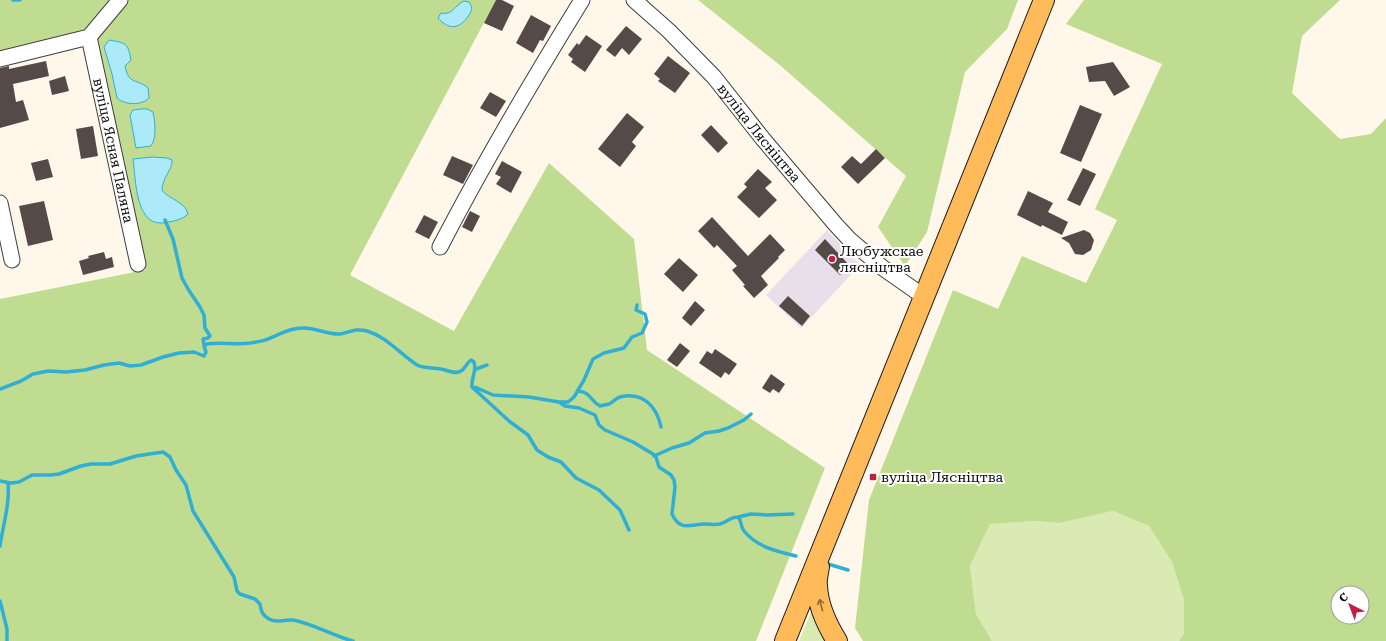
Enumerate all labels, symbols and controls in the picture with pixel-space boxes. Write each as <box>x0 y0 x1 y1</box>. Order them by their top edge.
street label: вуліца Ясная Паляна <box>90 76 137 225</box>
street label: вуліца Лясніцтва <box>714 80 804 186</box>
place label: Любужскае лясніцтва <box>840 243 924 275</box>
marker: Любужскае лясніцтва <box>827 254 837 264</box>
place label: вуліца Лясніцтва <box>881 469 1004 485</box>
marker: вуліца Лясніцтва <box>868 472 878 482</box>
north arrow <box>1330 585 1370 625</box>
text: С <box>1336 590 1351 605</box>
one-way arrow <box>817 599 824 612</box>

